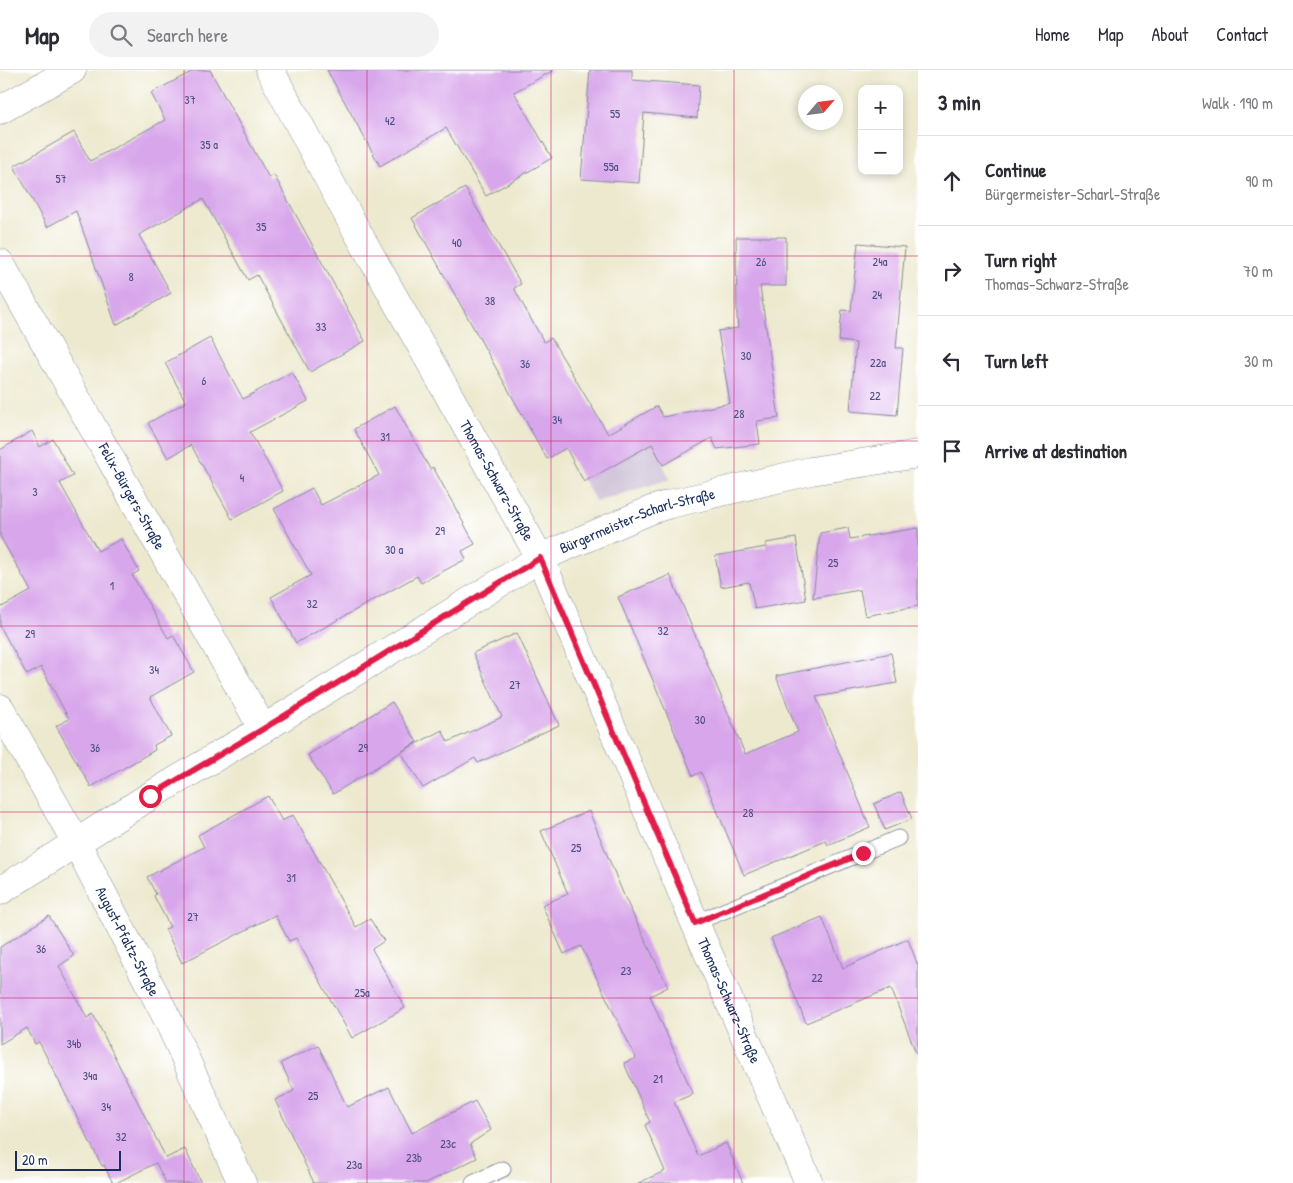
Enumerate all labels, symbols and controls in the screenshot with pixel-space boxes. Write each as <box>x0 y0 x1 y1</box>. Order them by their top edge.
search box <box>89 12 439 57</box>
text: Map <box>25 19 59 51</box>
icon: search <box>107 21 135 49</box>
text: Search here <box>147 22 228 48</box>
text: Home <box>1035 22 1070 47</box>
text: Map <box>1098 22 1123 47</box>
text: About <box>1151 22 1188 47</box>
text: Contact <box>1216 22 1268 47</box>
north arrow <box>798 85 843 130</box>
map controls <box>858 85 903 175</box>
button: + <box>858 85 903 130</box>
text: 3 min <box>938 88 981 117</box>
house number: 37 <box>184 91 196 108</box>
text: Walk · 190 m <box>1202 92 1273 114</box>
house number: 55 <box>610 105 620 122</box>
house number: 42 <box>385 112 395 129</box>
button: − <box>858 130 903 175</box>
house number: 35 a <box>200 136 218 153</box>
text: Continue <box>985 157 1046 183</box>
house number: 55a <box>604 158 619 175</box>
icon: ahead <box>938 167 966 195</box>
house number: 57 <box>55 170 67 187</box>
text: 90 m <box>1245 170 1273 192</box>
text: Bürgermeister-Scharl-Straße <box>985 183 1160 205</box>
house number: 35 <box>256 218 266 235</box>
house number: 40 <box>452 234 462 251</box>
text: Turn right <box>985 247 1056 273</box>
house number: 26 <box>756 253 766 270</box>
house number: 24a <box>873 253 888 270</box>
icon: right <box>938 257 966 285</box>
text: 70 m <box>1243 260 1273 282</box>
house number: 8 <box>128 268 134 285</box>
text: Thomas-Schwarz-Straße <box>985 273 1129 295</box>
house number: 24 <box>872 286 883 303</box>
house number: 38 <box>485 292 495 309</box>
house number: 33 <box>316 318 326 335</box>
house number: 30 <box>741 347 751 364</box>
icon: left <box>938 347 966 375</box>
text: Turn left <box>985 348 1048 374</box>
text: 30 m <box>1244 350 1273 372</box>
house number: 22a <box>870 354 886 371</box>
house number: 36 <box>520 355 530 372</box>
house number: 6 <box>202 372 207 389</box>
house number: 22 <box>869 387 881 404</box>
house number: 28 <box>734 405 744 422</box>
house number: 34 <box>552 411 562 428</box>
street label: Thomas-Schwarz-Straße <box>455 416 539 544</box>
house number: 31 <box>380 428 390 445</box>
icon: arrive <box>938 437 966 465</box>
street label: Felix-Bürgers-Straße <box>93 438 171 553</box>
text: Arrive at destination <box>985 438 1127 464</box>
house number: 4 <box>240 469 245 486</box>
house number: 3 <box>32 483 38 500</box>
street label: Bürgermeister-Scharl-Straße <box>556 483 717 558</box>
house number: 29 <box>435 522 446 539</box>
house number: 30 a <box>385 541 403 558</box>
house number: 25 <box>828 554 838 571</box>
house number: 1 <box>110 577 114 594</box>
house number: 32 <box>307 595 318 612</box>
house number: 32 <box>658 622 669 639</box>
house number: 29 <box>25 625 36 642</box>
house number: 34 <box>149 661 159 678</box>
house number: 27 <box>509 676 521 693</box>
house number: 30 <box>695 711 705 728</box>
house number: 36 <box>90 739 100 756</box>
house number: 29 <box>358 739 369 756</box>
route start <box>139 785 162 808</box>
house number: 28 <box>743 804 753 821</box>
house number: 25 <box>571 839 581 856</box>
route end <box>852 842 875 865</box>
house number: 31 <box>286 869 296 886</box>
street label: August-Pfaltz-Straße <box>91 883 165 1000</box>
house number: 27 <box>187 908 199 925</box>
street label: Thomas-Schwarz-Straße <box>693 934 766 1066</box>
house number: 36 <box>36 940 46 957</box>
house number: 23 <box>621 962 632 979</box>
house number: 22 <box>811 969 823 986</box>
house number: 25a <box>354 984 370 1001</box>
house number: 34b <box>67 1035 81 1052</box>
house number: 34a <box>83 1067 98 1084</box>
house number: 21 <box>653 1070 663 1087</box>
house number: 25 <box>308 1087 318 1104</box>
house number: 34 <box>101 1098 111 1115</box>
house number: 32 <box>116 1128 127 1145</box>
house number: 23c <box>440 1135 456 1152</box>
scale bar <box>15 1148 121 1171</box>
house number: 23b <box>406 1149 422 1166</box>
text: 20 m <box>22 1150 48 1169</box>
house number: 23a <box>346 1156 362 1173</box>

